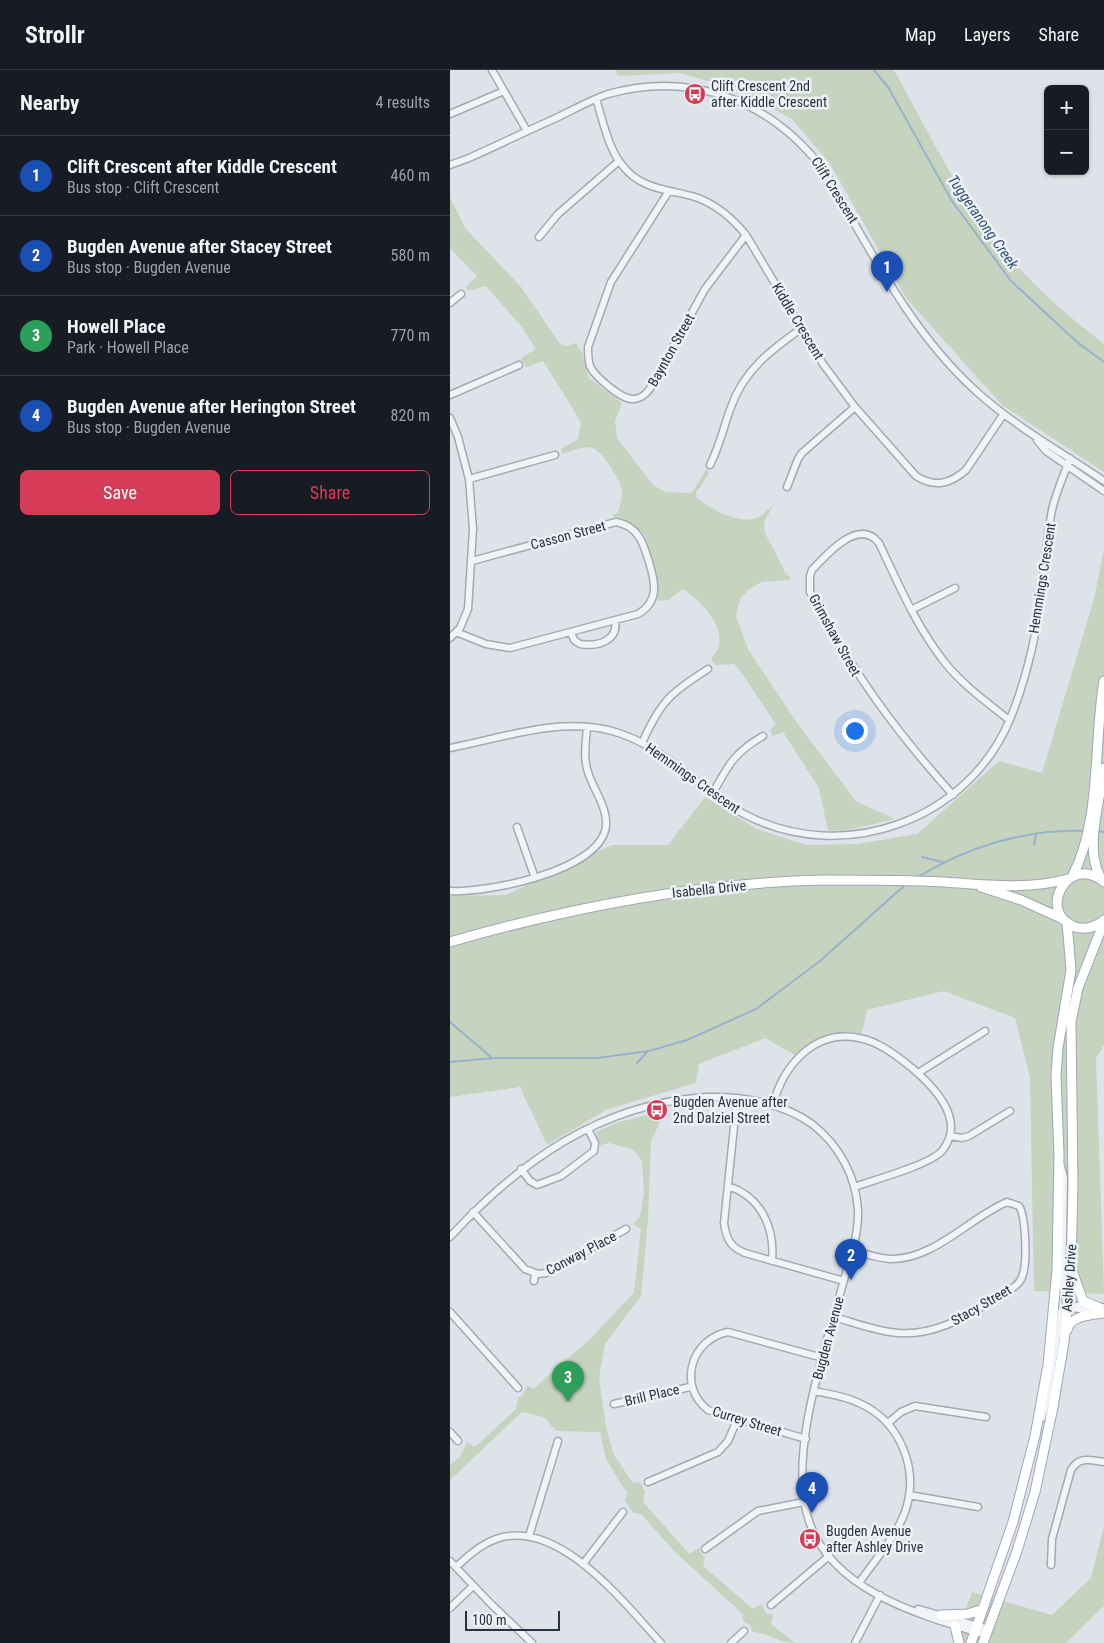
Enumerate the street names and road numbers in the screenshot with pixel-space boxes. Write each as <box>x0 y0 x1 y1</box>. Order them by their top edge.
street label: Clift Crescent <box>808 154 862 226</box>
street label: Kiddle Crescent <box>769 280 827 362</box>
street label: Baynton Street <box>644 311 698 389</box>
street label: Casson Street <box>529 517 607 553</box>
street label: Hemmings Crescent <box>1025 522 1059 634</box>
street label: Grimshaw Street <box>806 591 864 679</box>
street label: Hemmings Crescent <box>643 739 743 817</box>
street label: Isabella Drive <box>671 877 747 901</box>
street label: Conway Place <box>543 1228 619 1278</box>
street label: Ashley Drive <box>1059 1243 1079 1312</box>
street label: Stacy Street <box>948 1281 1014 1329</box>
street label: Bugden Avenue <box>809 1294 847 1381</box>
street label: Brill Place <box>623 1381 681 1409</box>
street label: Currey Street <box>711 1403 783 1439</box>

